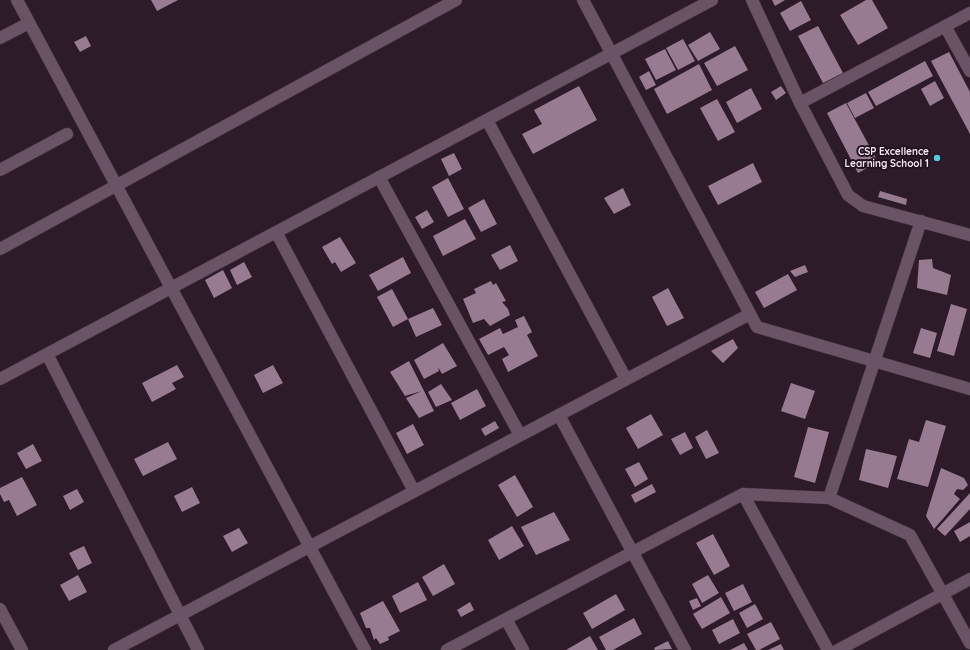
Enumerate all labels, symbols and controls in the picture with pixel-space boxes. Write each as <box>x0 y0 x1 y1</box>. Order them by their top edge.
place label: CSP Excellence Learning School 1 <box>844 146 929 170</box>
marker: CSP Excellence Learning School 1 <box>932 153 942 163</box>

